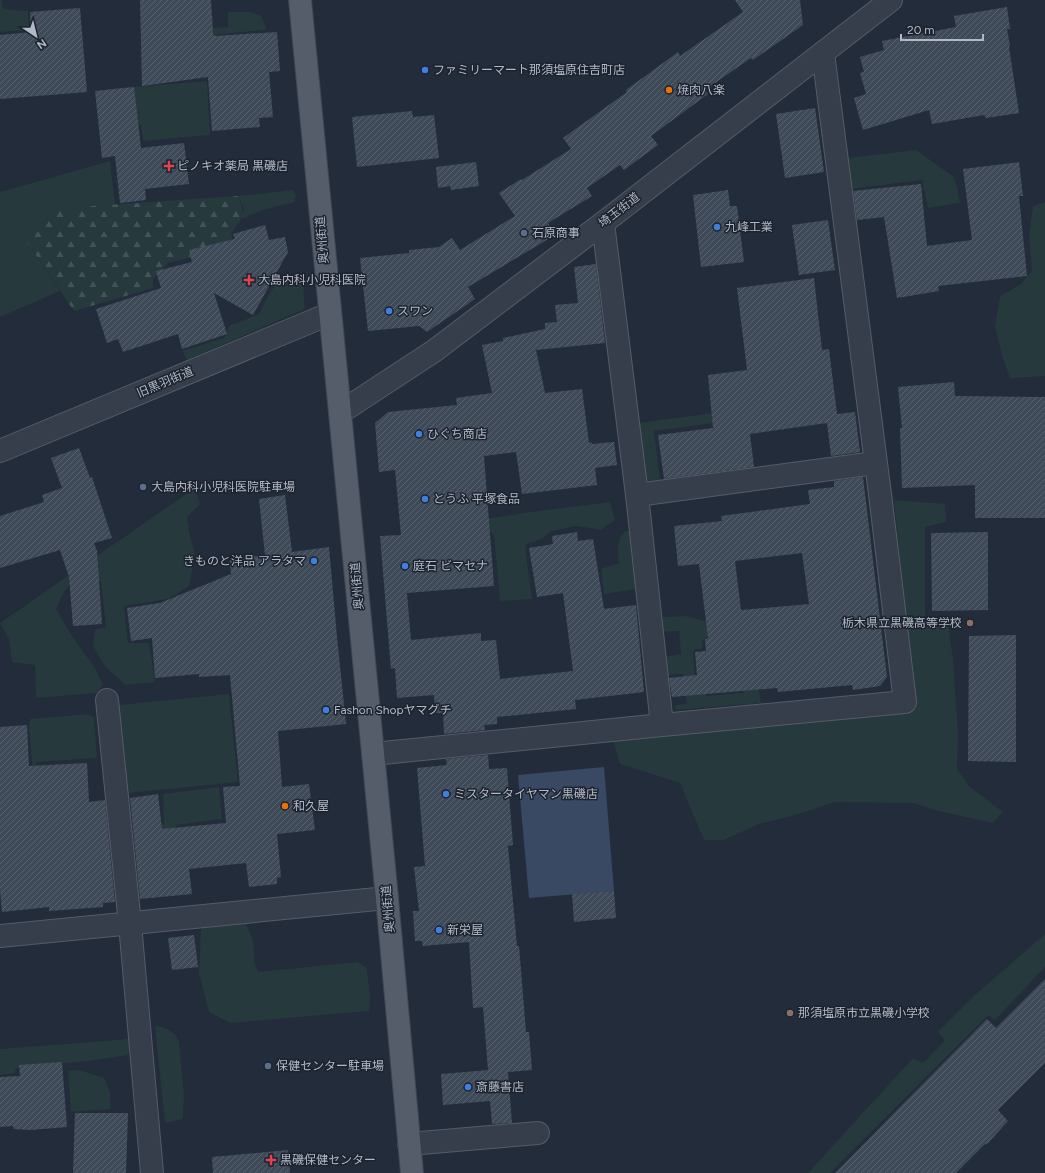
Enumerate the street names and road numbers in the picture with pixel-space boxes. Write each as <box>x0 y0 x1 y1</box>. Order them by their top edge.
street label: 埼玉街道 <box>596 190 642 230</box>
street label: 奥州街道 <box>313 215 331 265</box>
street label: 旧黒羽街道 <box>135 364 195 400</box>
street label: 奥州街道 <box>348 561 366 611</box>
street label: 奥州街道 <box>379 884 397 934</box>

